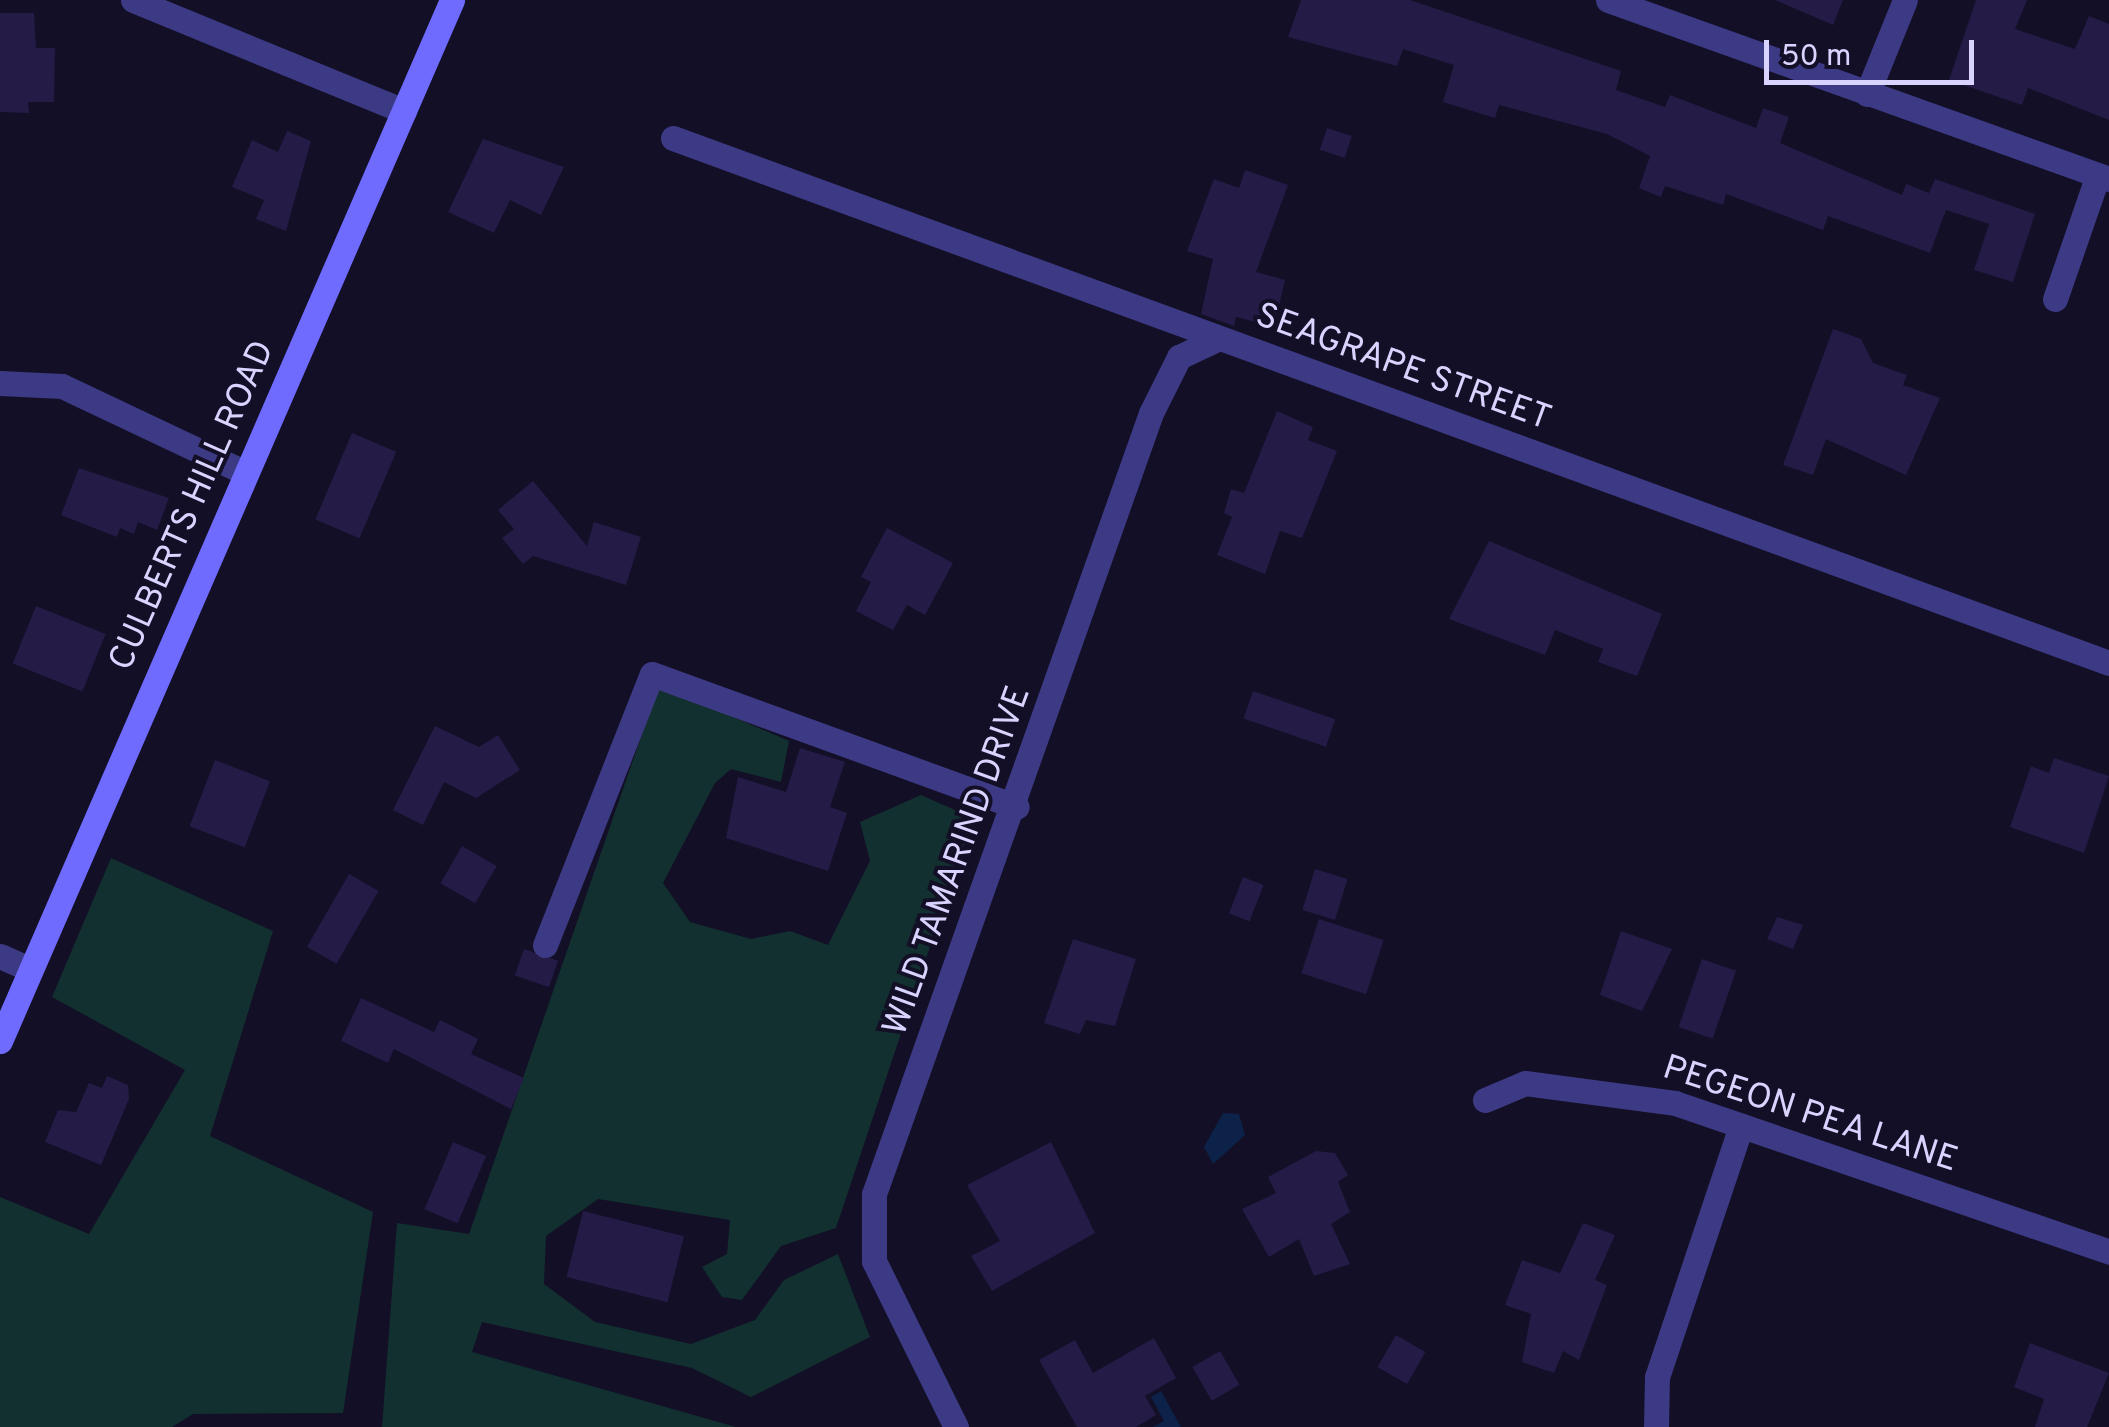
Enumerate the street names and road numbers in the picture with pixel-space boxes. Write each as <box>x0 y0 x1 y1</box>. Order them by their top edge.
street label: SEAGRAPE STREET <box>1250 295 1556 441</box>
street label: CULBERTS HILL ROAD <box>101 334 285 678</box>
street label: WILD TAMARIND DRIVE <box>875 680 1041 1042</box>
street label: PEGEON PEA LANE <box>1657 1047 1963 1183</box>

